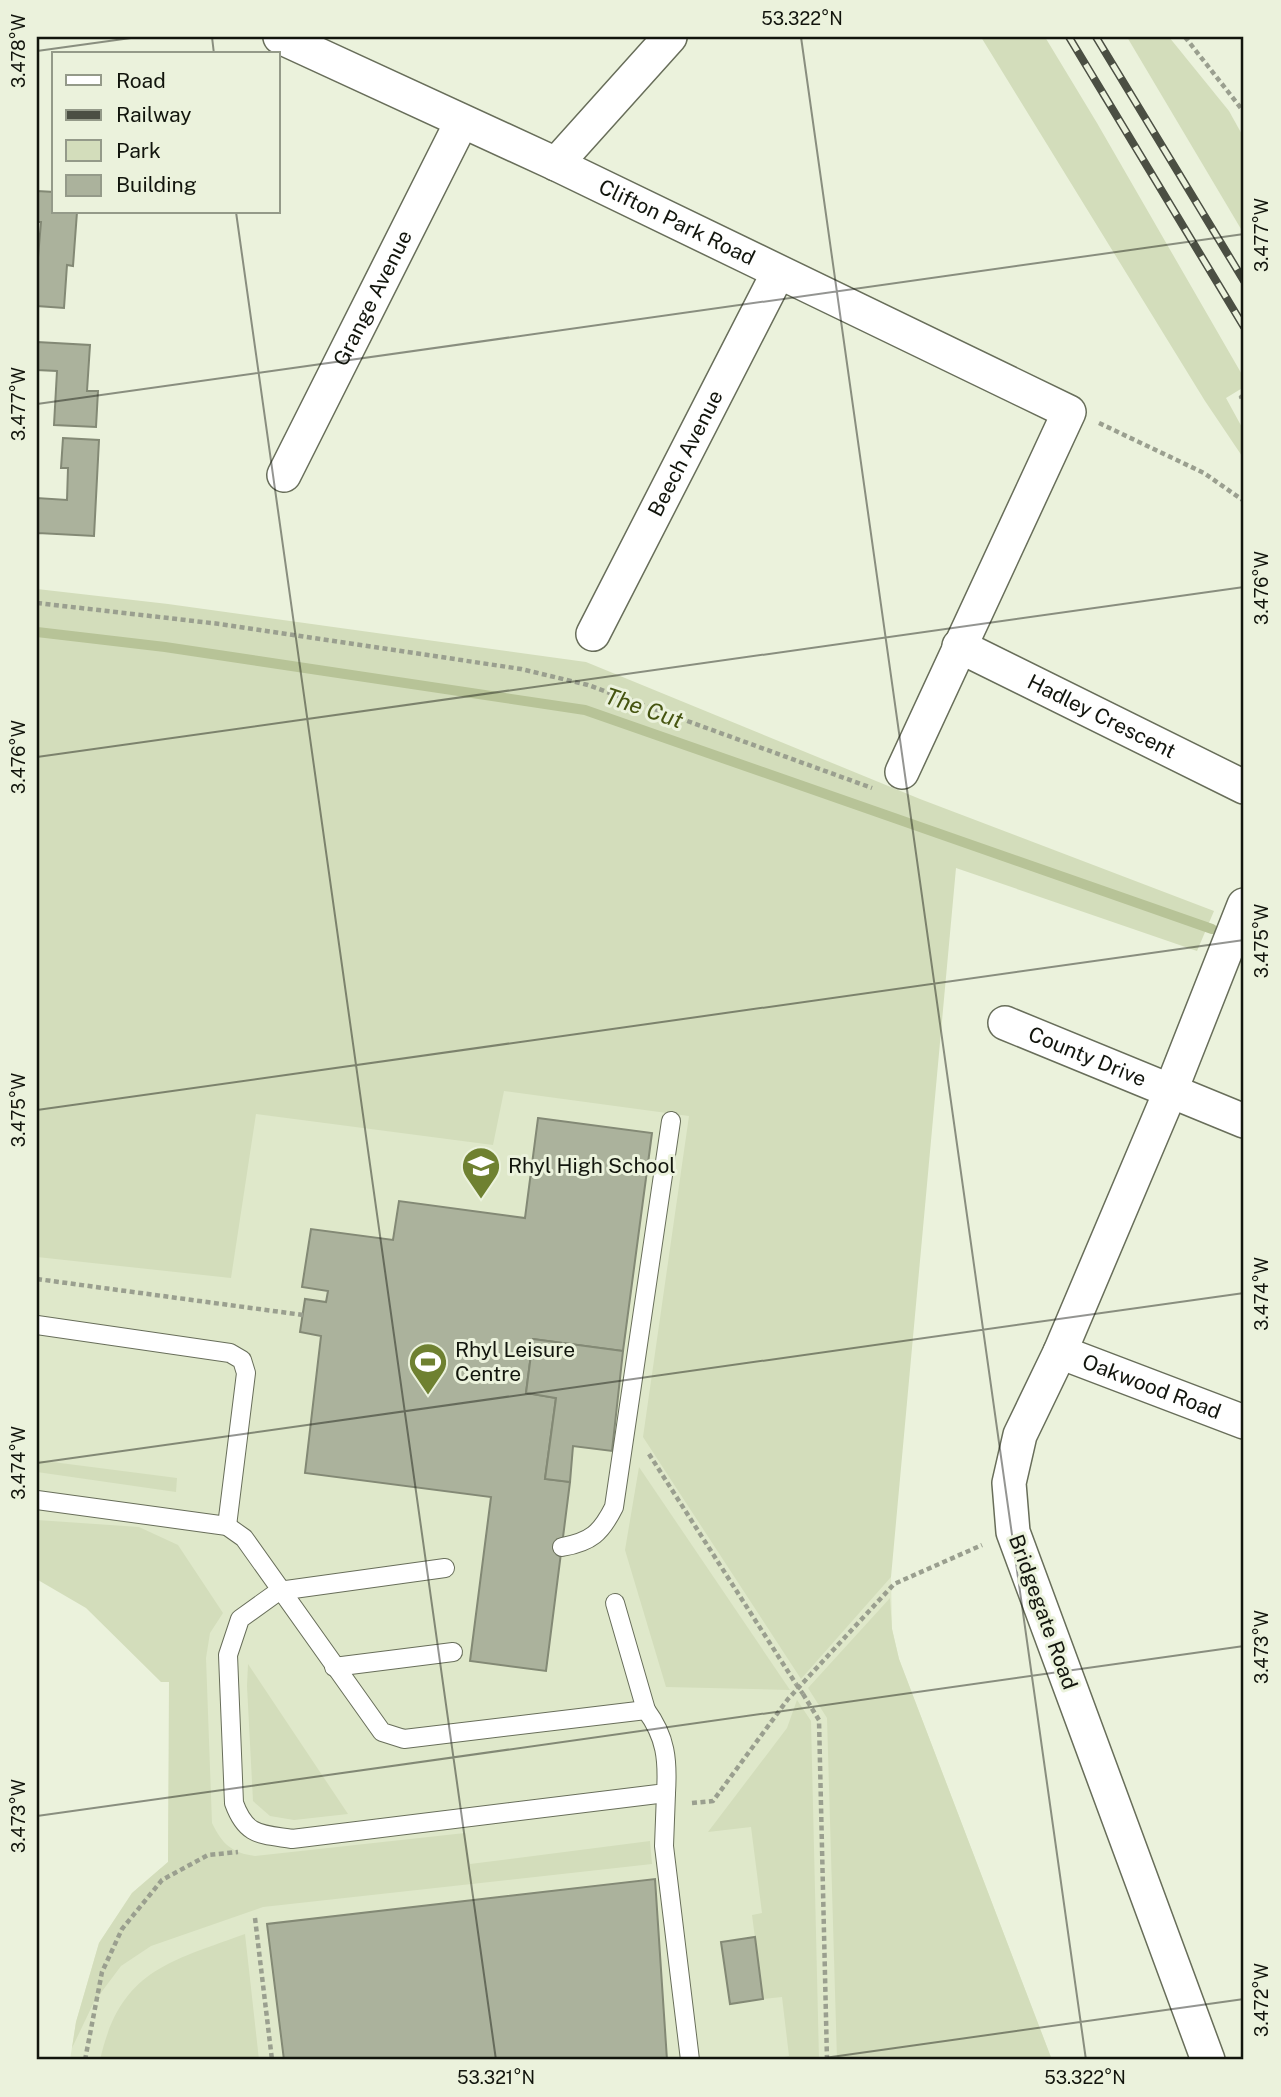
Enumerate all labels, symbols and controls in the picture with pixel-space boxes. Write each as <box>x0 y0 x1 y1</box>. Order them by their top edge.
text: 53.322°N <box>761 8 843 29</box>
text: 3.478°W <box>8 14 29 88</box>
legend <box>52 52 280 214</box>
text: Road <box>116 68 166 93</box>
text: Railway <box>116 102 192 127</box>
text: Park <box>116 138 161 163</box>
text: Building <box>116 172 197 197</box>
street label: Clifton Park Road <box>595 174 759 270</box>
text: 3.477°W <box>1251 198 1272 272</box>
street label: Grange Avenue <box>328 226 417 370</box>
text: 3.477°W <box>8 367 29 441</box>
street label: Beech Avenue <box>642 386 728 521</box>
text: 3.476°W <box>1251 551 1272 625</box>
street label: Hadley Crescent <box>1023 669 1180 763</box>
water label: The Cut <box>602 682 687 734</box>
text: 3.476°W <box>8 720 29 794</box>
text: 3.475°W <box>1251 904 1272 978</box>
street label: County Drive <box>1025 1021 1150 1092</box>
text: 3.475°W <box>8 1073 29 1147</box>
school or university icon: Rhyl High School <box>460 1145 502 1200</box>
place label: Rhyl High School <box>508 1153 676 1178</box>
text: 3.474°W <box>1251 1257 1272 1331</box>
place label: Rhyl Leisure Centre <box>455 1337 575 1386</box>
sports icon: Rhyl Leisure Centre <box>407 1341 449 1396</box>
street label: Oakwood Road <box>1079 1349 1225 1424</box>
text: 3.474°W <box>8 1426 29 1500</box>
street label: Bridgegate Road <box>1004 1531 1083 1693</box>
text: 3.473°W <box>1251 1610 1272 1684</box>
text: 3.473°W <box>8 1779 29 1853</box>
text: 3.472°W <box>1251 1963 1272 2037</box>
text: 53.321°N <box>457 2067 535 2088</box>
text: 53.322°N <box>1044 2067 1126 2088</box>

